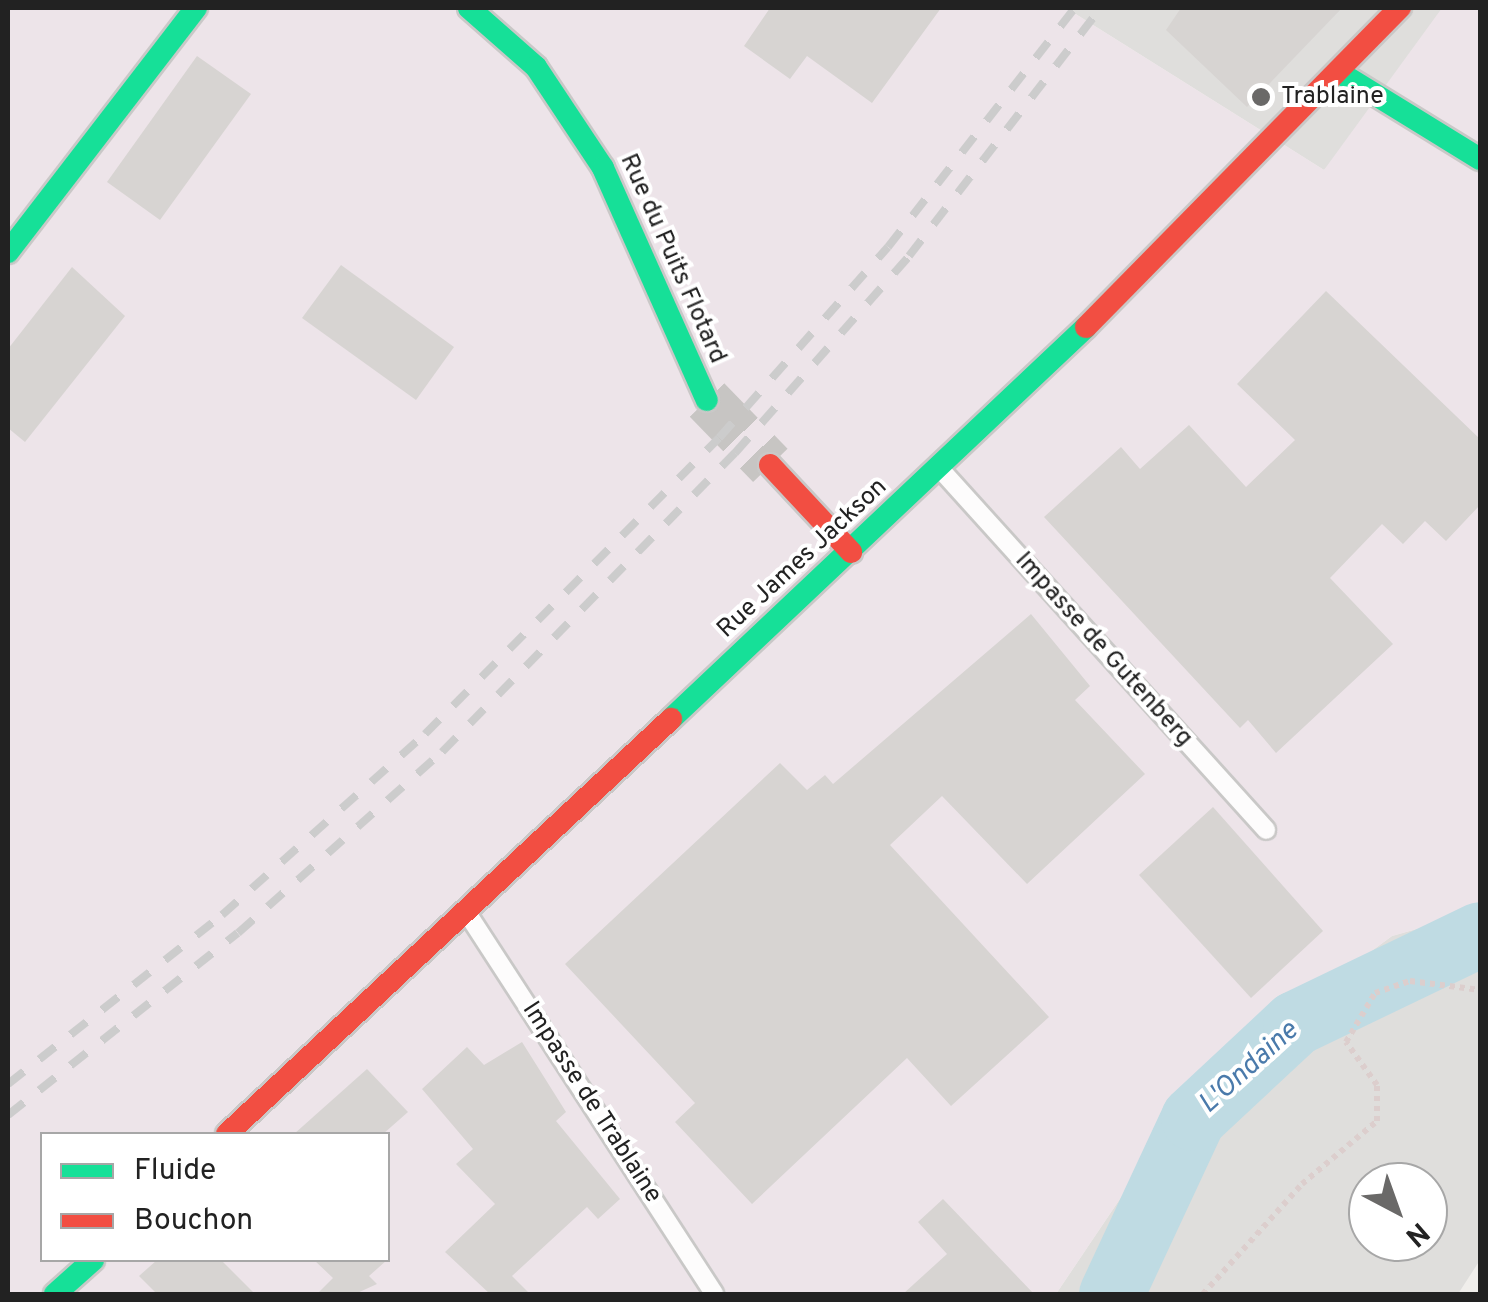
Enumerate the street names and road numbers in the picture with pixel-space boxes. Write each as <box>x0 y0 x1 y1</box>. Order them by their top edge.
street label: Rue du Puits Flotard <box>612 150 732 368</box>
street label: Rue James Jackson <box>712 473 894 645</box>
street label: Impasse de Gutenberg <box>1008 546 1198 754</box>
street label: Impasse de Trablaine <box>514 996 668 1210</box>

